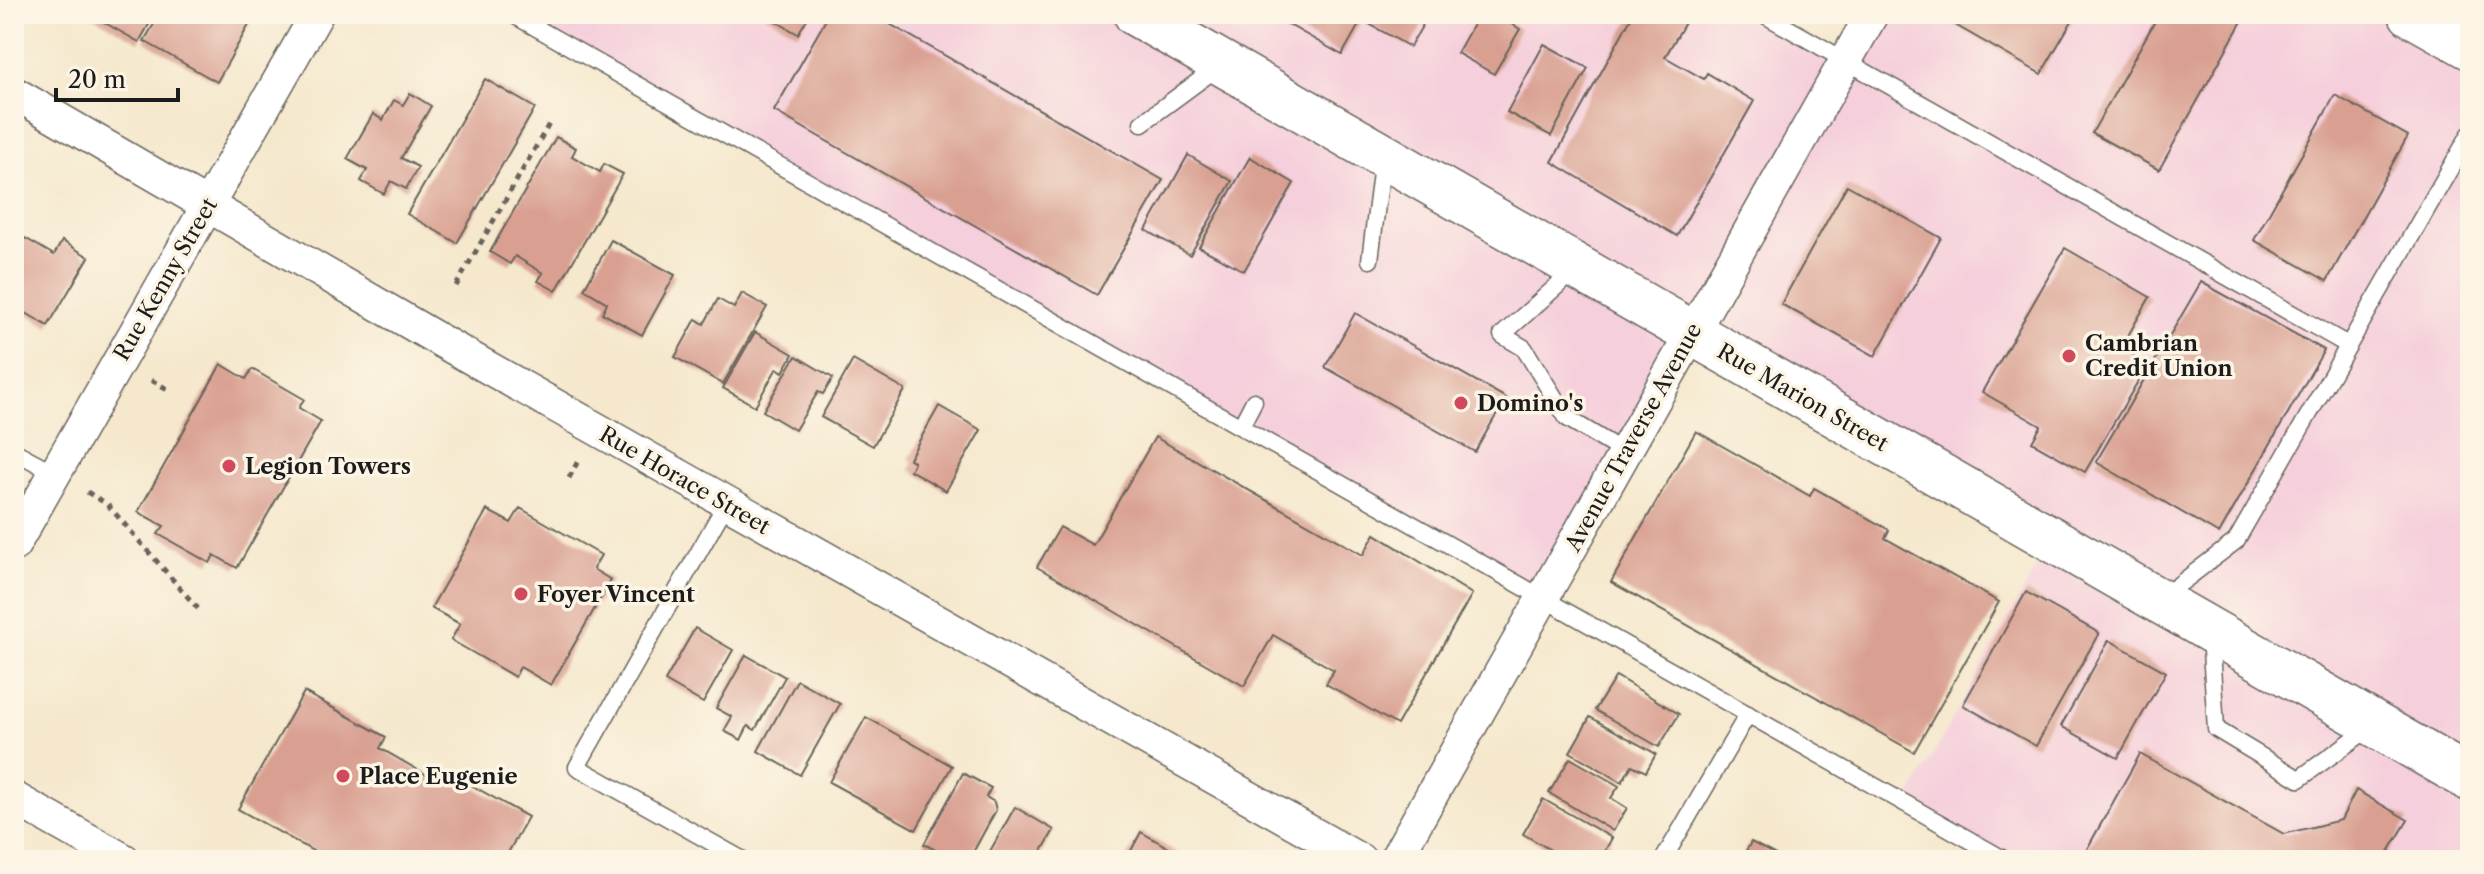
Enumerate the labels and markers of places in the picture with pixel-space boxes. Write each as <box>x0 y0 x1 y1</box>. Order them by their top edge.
place label: Cambrian Credit Union <box>2085 330 2233 382</box>
marker: Cambrian Credit Union <box>2060 347 2078 365</box>
place label: Domino's <box>1477 390 1583 417</box>
marker: Domino's <box>1452 394 1470 412</box>
place label: Legion Towers <box>245 453 411 480</box>
marker: Legion Towers <box>220 457 238 475</box>
place label: Foyer Vincent <box>537 581 695 608</box>
marker: Foyer Vincent <box>512 585 530 603</box>
place label: Place Eugenie <box>359 763 518 790</box>
marker: Place Eugenie <box>334 767 352 785</box>

